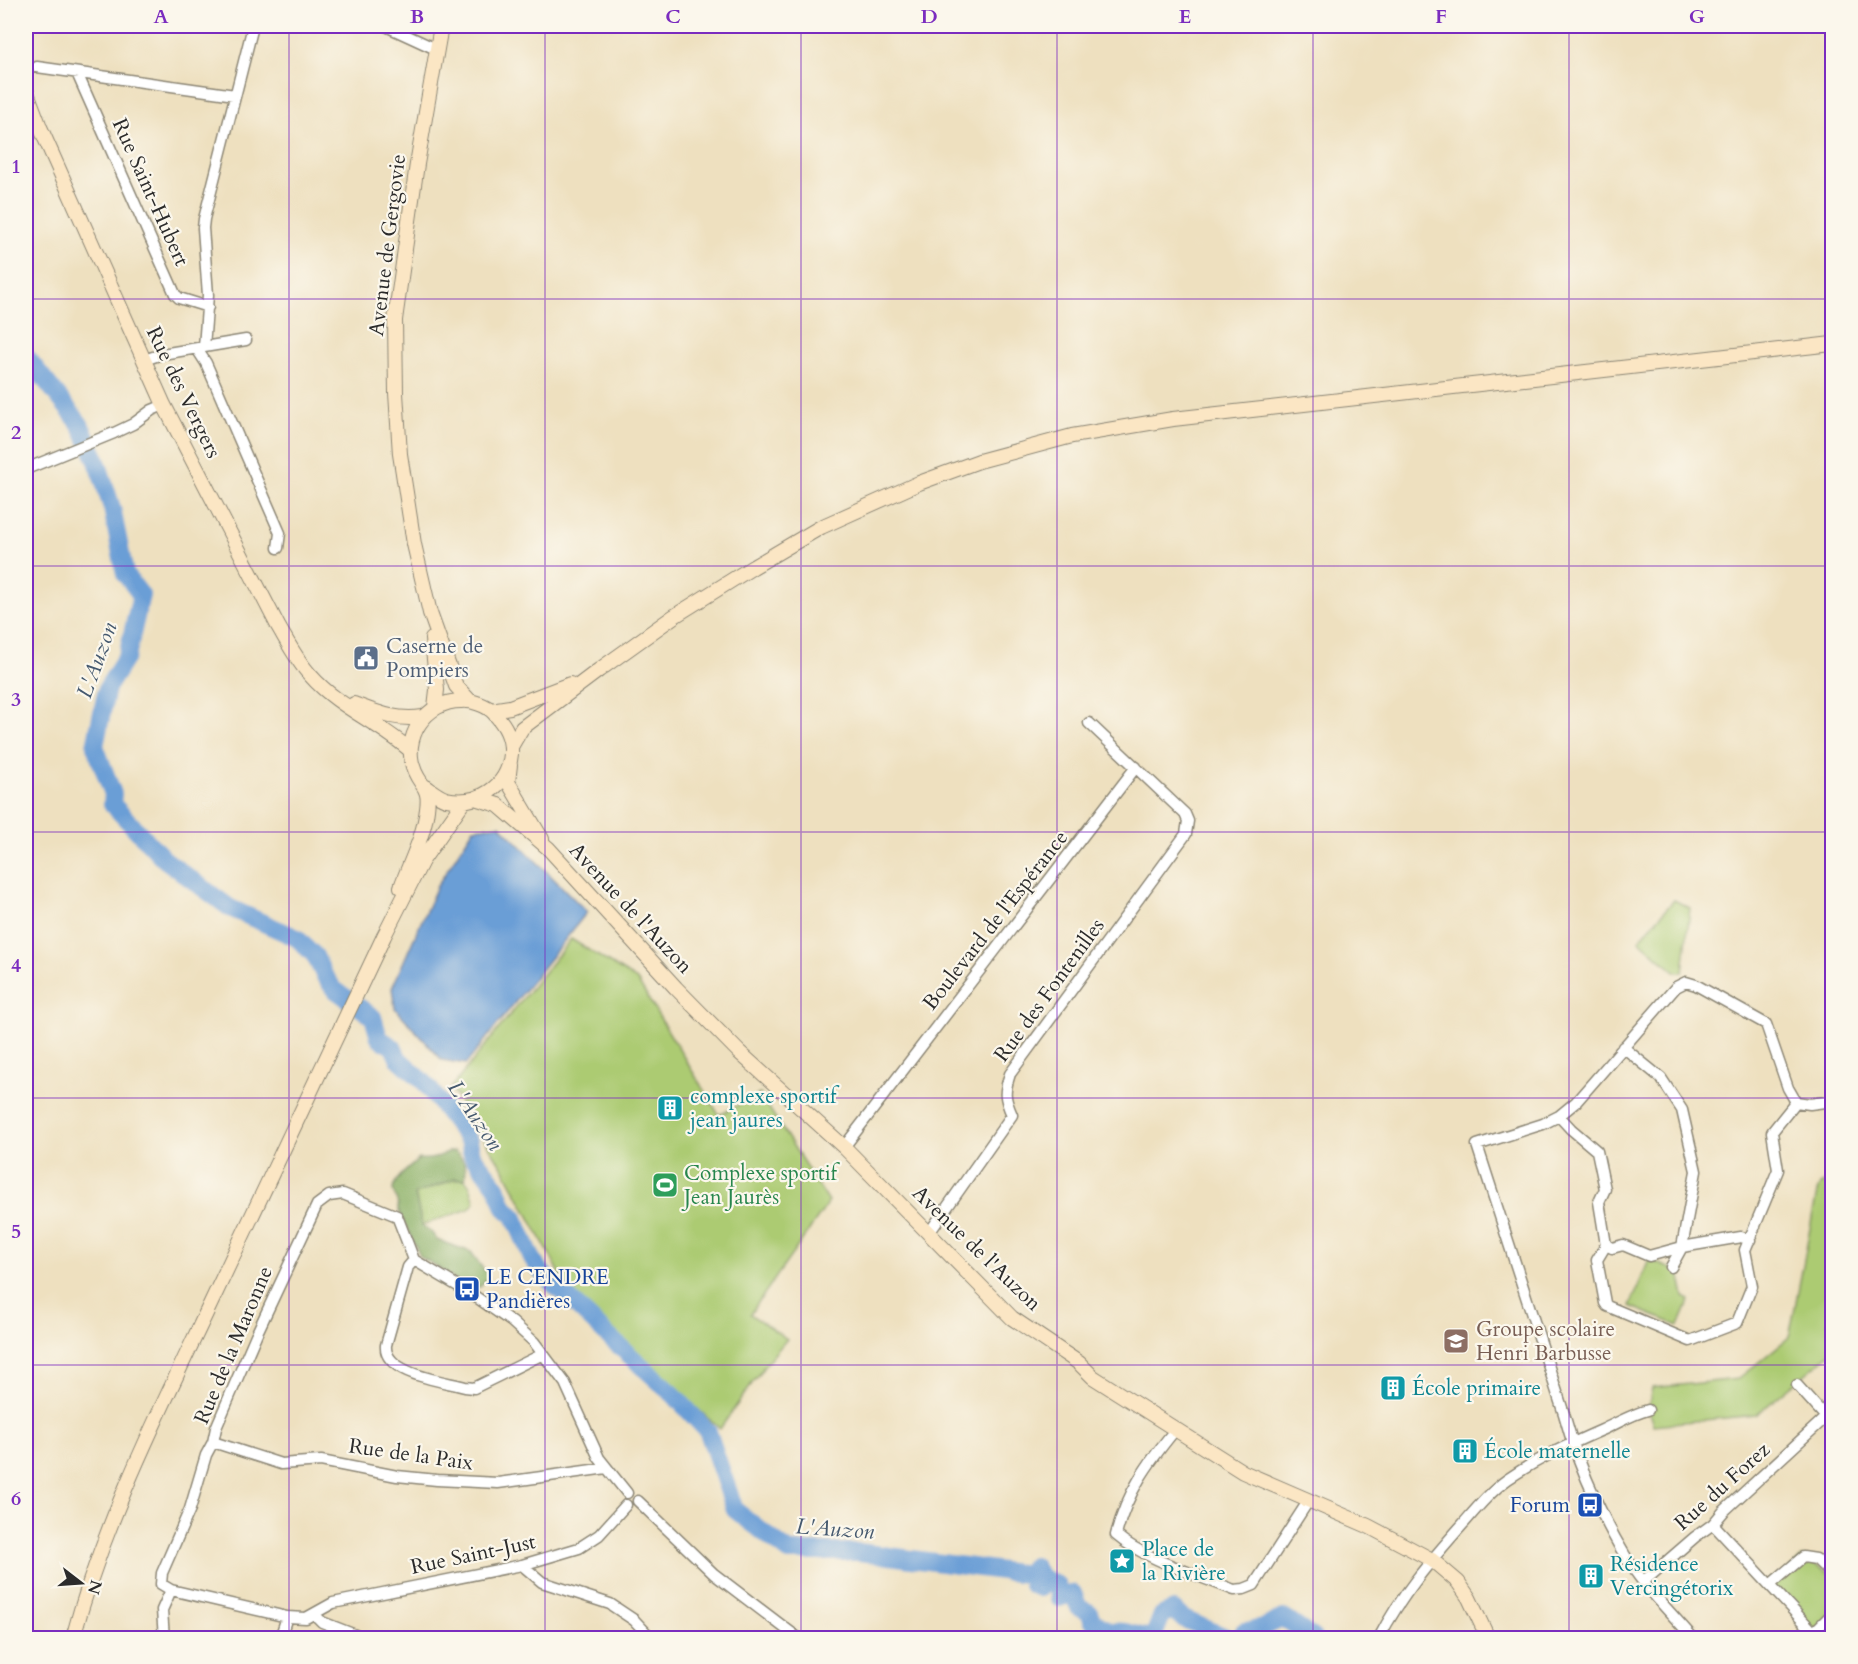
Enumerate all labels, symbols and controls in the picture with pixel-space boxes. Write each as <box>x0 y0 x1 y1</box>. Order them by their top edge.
text: A <box>153 3 169 30</box>
text: B <box>410 3 424 30</box>
text: C <box>665 3 681 30</box>
text: D <box>920 3 938 30</box>
text: E <box>1179 3 1191 30</box>
text: F <box>1435 3 1447 30</box>
text: G <box>1689 3 1705 30</box>
street label: Rue Saint-Hubert <box>105 114 196 271</box>
street label: Avenue de Gergovie <box>362 152 413 338</box>
text: 1 <box>11 153 21 180</box>
street label: Rue des Vergers <box>139 321 228 463</box>
text: 2 <box>11 419 21 446</box>
water label: L'Auzon <box>69 618 125 703</box>
place label: Caserne de Pompiers <box>386 632 483 685</box>
public building icon: Caserne de Pompiers <box>351 643 381 673</box>
text: 3 <box>11 686 21 713</box>
street label: Boulevard de l'Espérance <box>916 824 1075 1016</box>
street label: Avenue de l'Auzon <box>562 837 699 980</box>
street label: Rue des Fontenilles <box>987 913 1111 1068</box>
text: 4 <box>11 952 21 979</box>
water label: L'Auzon <box>441 1074 510 1157</box>
place label: complexe sportif jean jaures <box>687 1082 840 1135</box>
building icon: complexe sportif jean jaures <box>655 1093 685 1123</box>
place label: Complexe sportif Jean Jaurès <box>681 1159 841 1212</box>
sports icon: Complexe sportif Jean Jaurès <box>650 1170 680 1200</box>
street label: Avenue de l'Auzon <box>906 1179 1048 1318</box>
text: 5 <box>11 1218 21 1245</box>
street label: Rue de la Maronne <box>187 1262 280 1429</box>
place label: LE CENDRE Pandières <box>486 1263 609 1316</box>
bus stop icon: LE CENDRE Pandières <box>452 1274 482 1304</box>
place label: Groupe scolaire Henri Barbusse <box>1476 1315 1615 1368</box>
school or university icon: Groupe scolaire Henri Barbusse <box>1441 1326 1471 1356</box>
building icon: École primaire <box>1378 1373 1408 1403</box>
place label: École primaire <box>1412 1374 1541 1403</box>
street label: Rue de la Paix <box>347 1431 476 1478</box>
street label: Rue du Forez <box>1668 1435 1777 1537</box>
building icon: École maternelle <box>1450 1436 1480 1466</box>
place label: École maternelle <box>1484 1437 1631 1466</box>
text: 6 <box>11 1485 21 1512</box>
bus stop icon: Forum <box>1575 1490 1605 1520</box>
place label: Forum <box>1510 1491 1570 1520</box>
water label: L'Auzon <box>795 1511 876 1547</box>
street label: Rue Saint-Just <box>408 1527 539 1582</box>
place label: Place de la Rivière <box>1142 1535 1226 1588</box>
place icon: Place de la Rivière <box>1107 1546 1137 1576</box>
place label: Résidence Vercingétorix <box>1610 1550 1734 1603</box>
north arrow <box>51 1553 111 1613</box>
building icon: Résidence Vercingétorix <box>1576 1561 1606 1591</box>
text: N <box>82 1577 107 1597</box>

